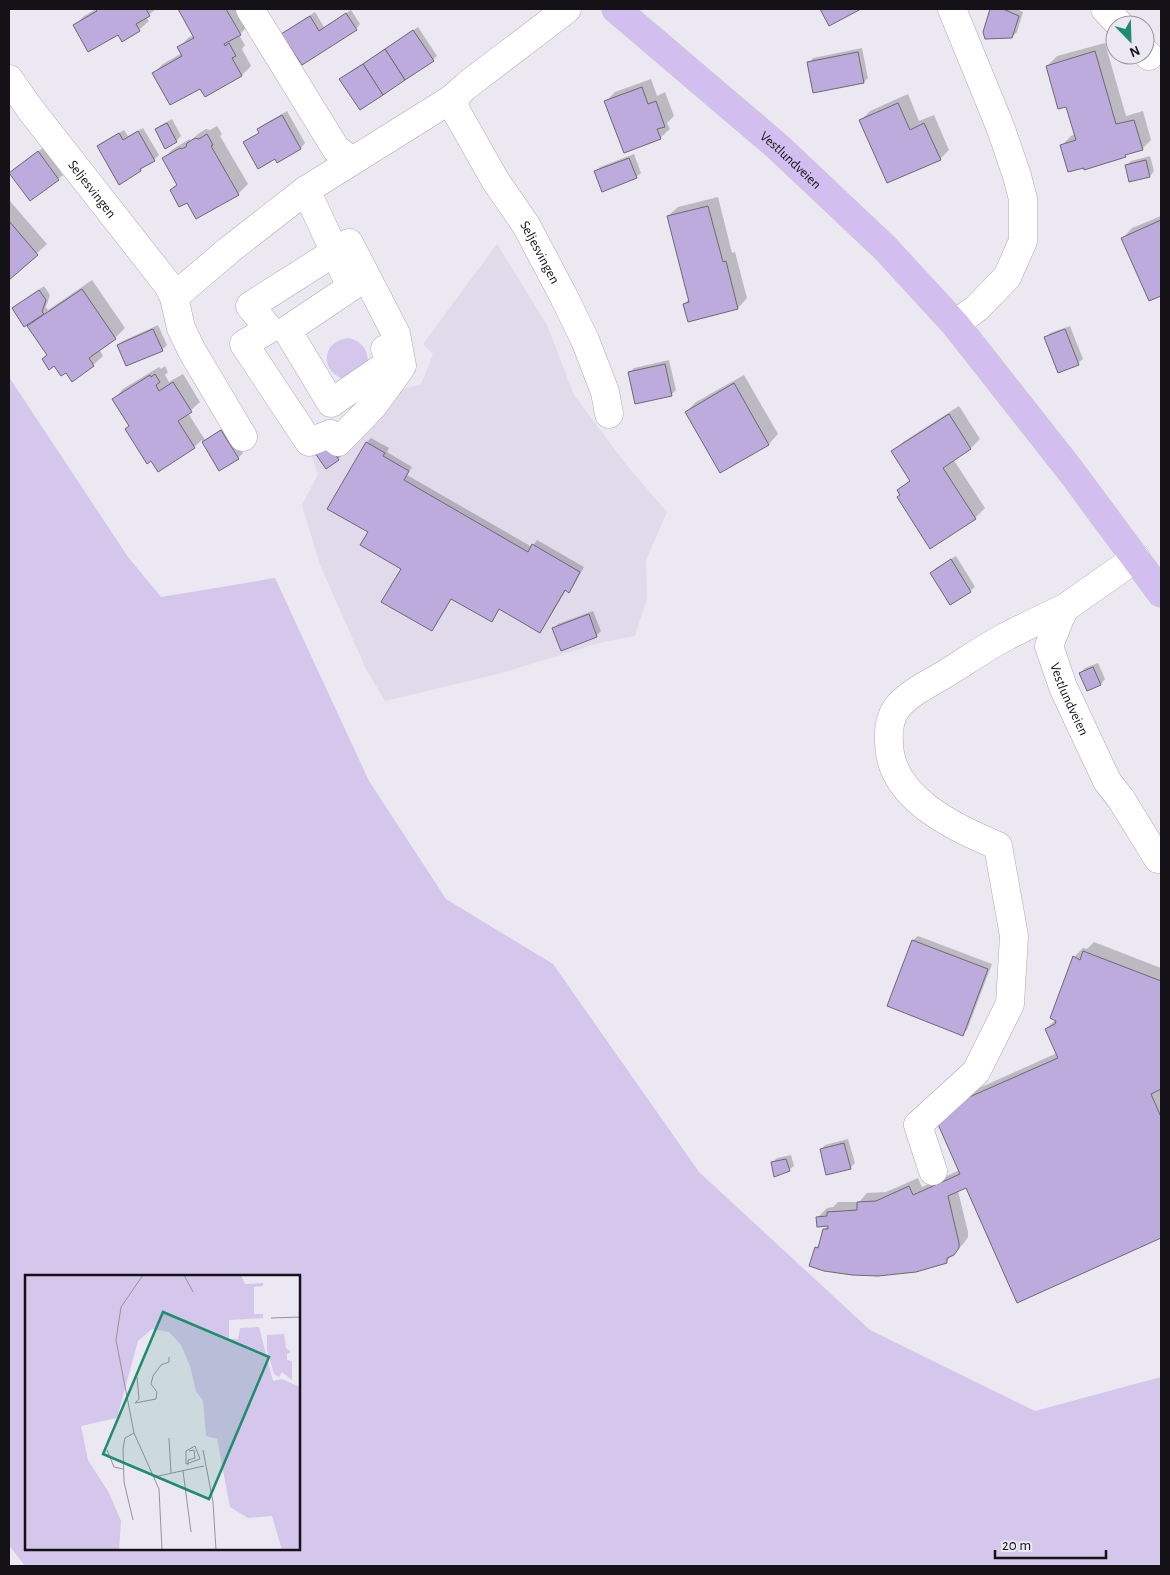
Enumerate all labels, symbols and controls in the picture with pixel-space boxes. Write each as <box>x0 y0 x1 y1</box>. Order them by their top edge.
north arrow <box>1105 15 1155 65</box>
text: N <box>1127 43 1142 59</box>
street label: Vestlundveien <box>757 129 824 192</box>
street label: Seljesvingen <box>65 158 118 221</box>
street label: Seljesvingen <box>517 219 562 286</box>
street label: Vestlundveien <box>1047 661 1091 738</box>
inset map <box>25 1275 300 1550</box>
scale bar <box>995 1528 1106 1560</box>
text: 20 m <box>1002 1538 1031 1553</box>

